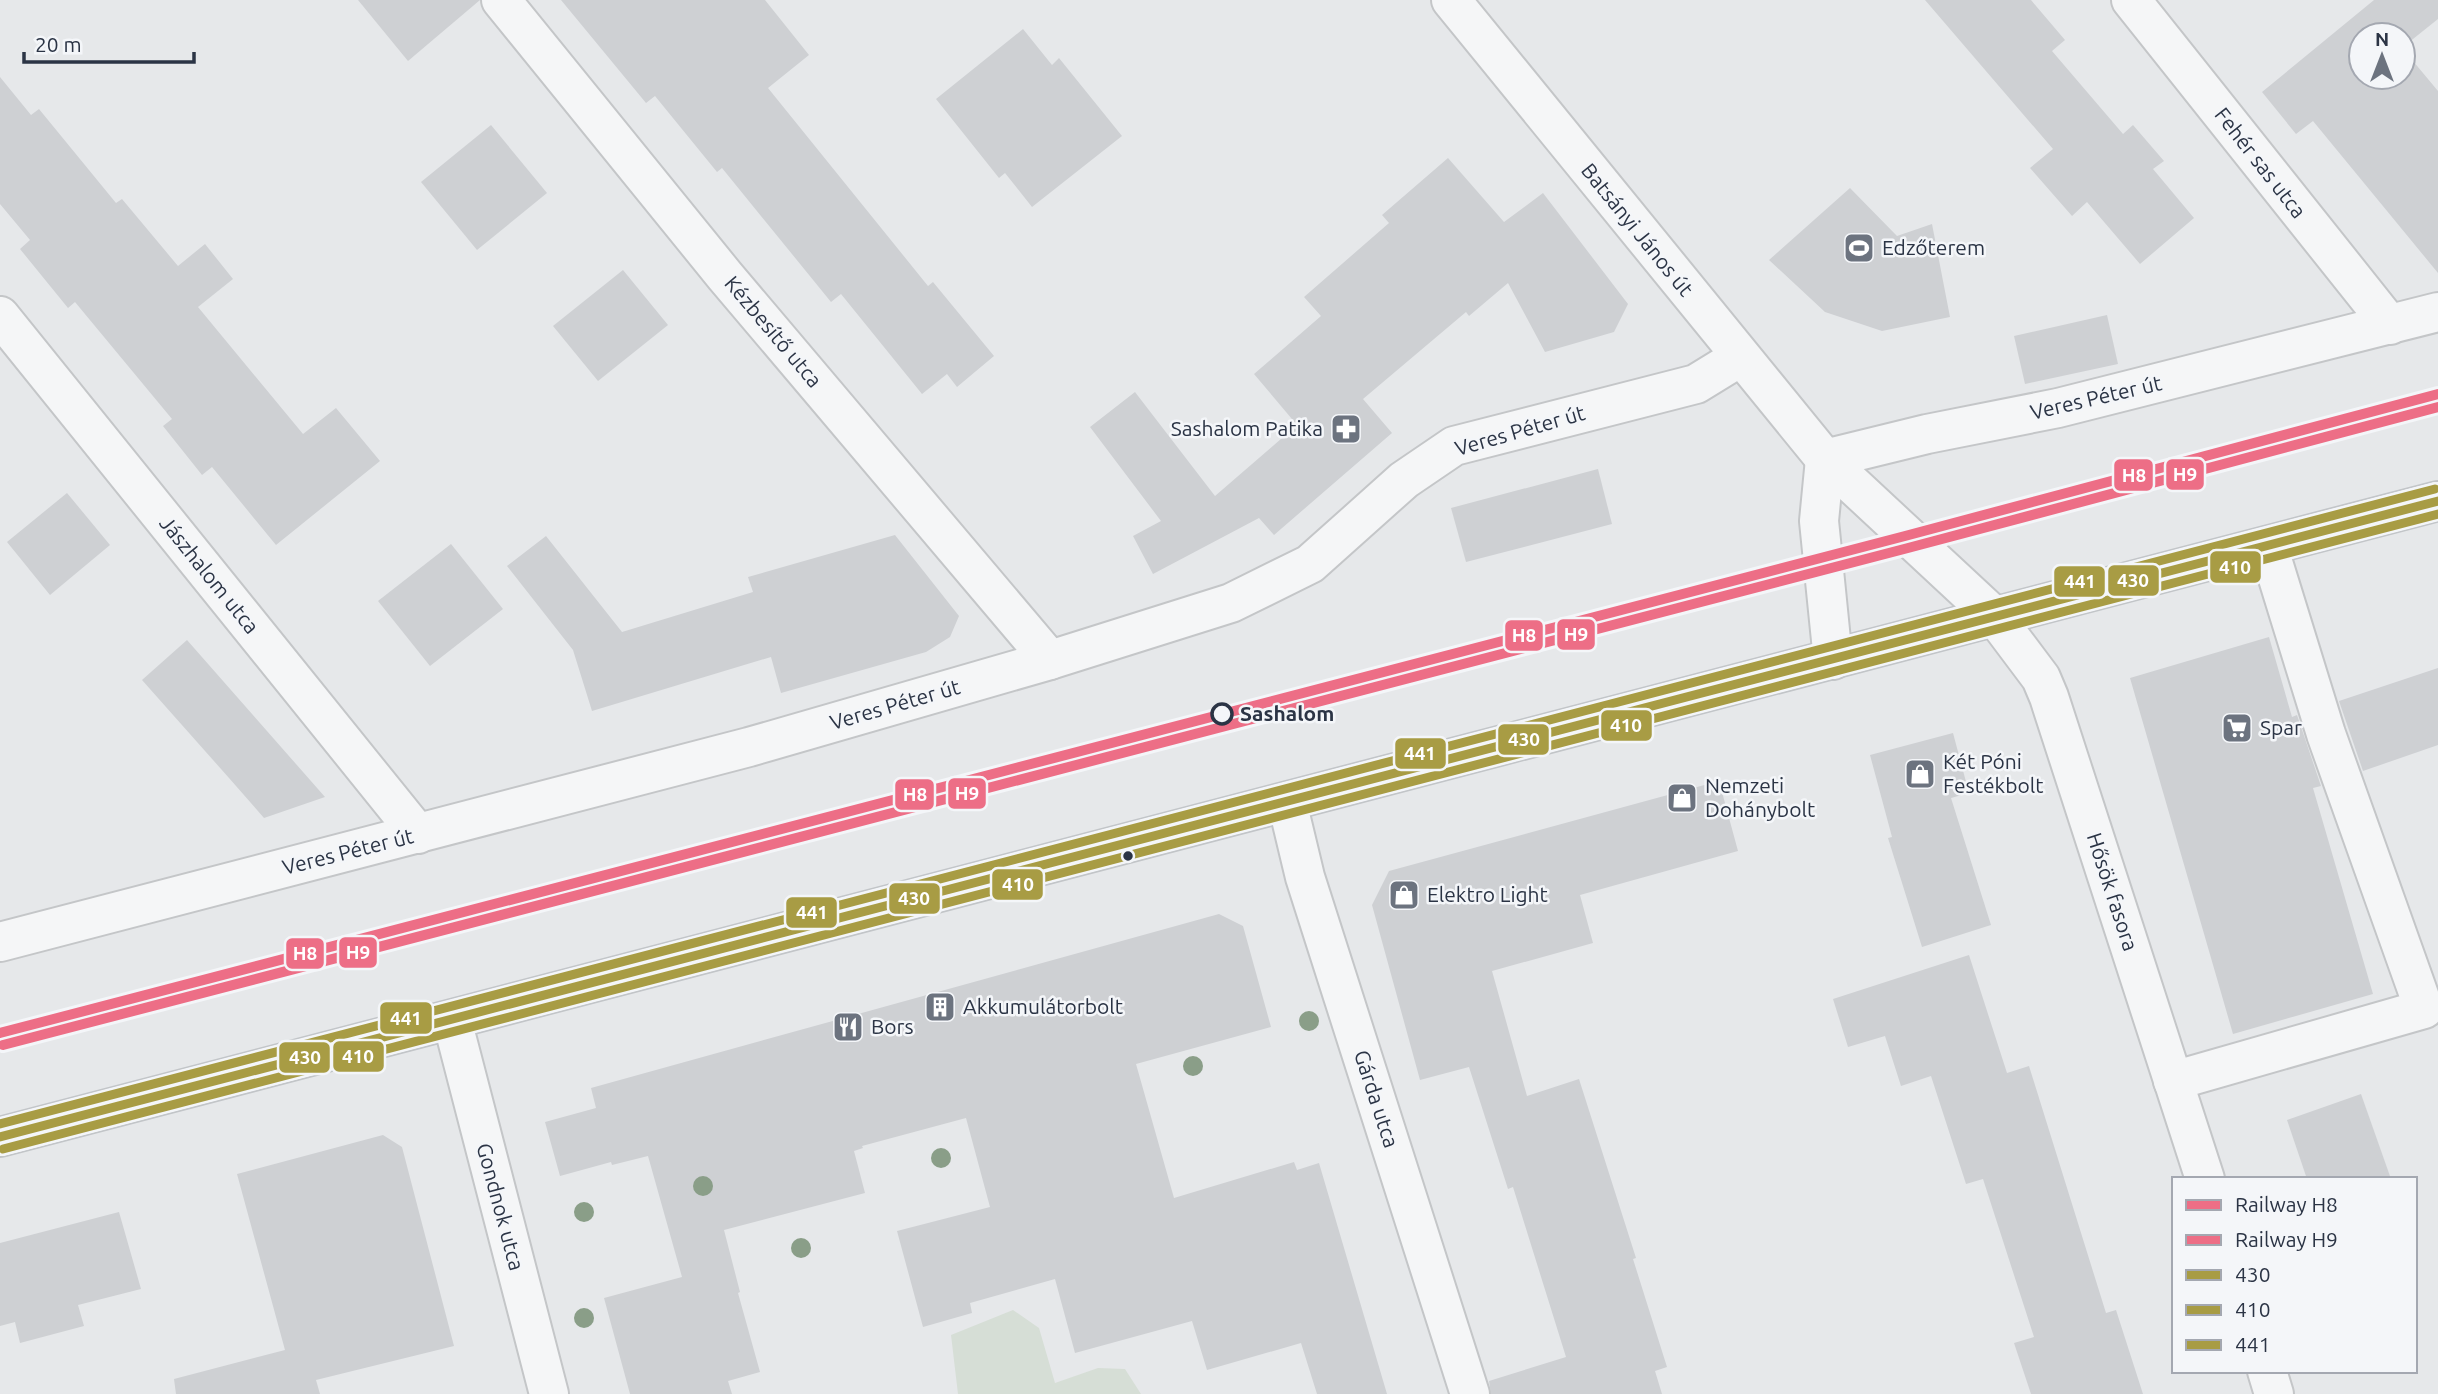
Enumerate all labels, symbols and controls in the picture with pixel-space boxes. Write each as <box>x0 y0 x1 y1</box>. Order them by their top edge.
scale bar <box>24 21 194 65</box>
north arrow <box>2347 21 2417 91</box>
text: N <box>2375 28 2389 50</box>
text: 20 m <box>35 32 82 56</box>
street label: Fehér sas utca <box>2210 102 2311 222</box>
street label: Batsányi János út <box>1577 158 1699 301</box>
sports icon: Edzőterem <box>1842 231 1876 265</box>
place label: Edzőterem <box>1882 235 1985 259</box>
street label: Kézbesítő utca <box>720 271 827 392</box>
street label: Veres Péter út <box>2028 370 2164 424</box>
street label: Veres Péter út <box>1452 400 1588 460</box>
pharmacy icon: Sashalom Patika <box>1329 412 1363 446</box>
place label: Sashalom Patika <box>1171 416 1323 440</box>
line badge: H8 <box>2113 458 2154 492</box>
line badge: H9 <box>2165 458 2205 491</box>
text: H9 <box>2173 463 2197 485</box>
text: H8 <box>2122 464 2146 486</box>
street label: Jászhalom utca <box>155 511 264 638</box>
line badge: 410 <box>2209 550 2262 584</box>
text: 410 <box>2219 556 2251 578</box>
line badge: 430 <box>2107 564 2160 597</box>
line badge: 441 <box>2053 565 2106 598</box>
text: 430 <box>2117 569 2149 591</box>
text: 441 <box>2064 570 2096 592</box>
line badge: H9 <box>1556 618 1596 651</box>
line badge: H8 <box>1504 619 1544 652</box>
text: H9 <box>1564 623 1588 645</box>
text: H8 <box>1512 624 1536 646</box>
street label: Veres Péter út <box>827 674 963 734</box>
place label: Sashalom <box>1240 701 1334 725</box>
marker: Sashalom <box>1211 703 1233 725</box>
line badge: 410 <box>1600 709 1653 742</box>
supermarket icon: Spar <box>2220 711 2254 745</box>
text: 410 <box>1610 714 1642 736</box>
place label: Spar <box>2260 715 2302 739</box>
line badge: 430 <box>1497 723 1550 756</box>
text: 430 <box>1508 728 1540 750</box>
line badge: 441 <box>1394 737 1447 770</box>
text: 441 <box>1404 742 1436 764</box>
place label: Két Póni Festékbolt <box>1943 749 2043 797</box>
shop icon: Két Póni Festékbolt <box>1903 757 1937 791</box>
place label: Nemzeti Dohánybolt <box>1705 773 1815 821</box>
line badge: H9 <box>947 777 987 810</box>
line badge: H8 <box>894 778 935 811</box>
shop icon: Nemzeti Dohánybolt <box>1665 781 1699 815</box>
text: H9 <box>955 782 979 804</box>
text: H8 <box>903 783 927 805</box>
street label: Veres Péter út <box>280 823 416 879</box>
street label: Hősök fasora <box>2083 830 2143 954</box>
unlabelled marker <box>1121 849 1135 863</box>
line badge: 410 <box>991 868 1044 901</box>
text: 410 <box>1002 873 1034 895</box>
shop icon: Elektro Light <box>1387 878 1421 912</box>
line badge: 430 <box>888 882 941 915</box>
place label: Elektro Light <box>1427 882 1548 906</box>
text: 430 <box>898 887 930 909</box>
line badge: 441 <box>785 896 838 929</box>
text: 441 <box>796 901 828 923</box>
line badge: H9 <box>338 936 378 969</box>
line badge: H8 <box>285 937 325 970</box>
text: H9 <box>346 941 370 963</box>
text: H8 <box>293 942 317 964</box>
building icon: Akkumulátorbolt <box>923 990 957 1024</box>
place label: Akkumulátorbolt <box>963 994 1123 1018</box>
line badge: 441 <box>379 1001 433 1035</box>
text: 441 <box>390 1007 422 1029</box>
restaurant icon: Bors <box>831 1010 865 1044</box>
place label: Bors <box>871 1014 914 1038</box>
line badge: 410 <box>332 1040 385 1073</box>
line badge: 430 <box>278 1041 331 1074</box>
text: 410 <box>342 1045 374 1067</box>
text: 430 <box>289 1046 321 1068</box>
street label: Gárda utca <box>1350 1047 1404 1151</box>
street label: Gondnok utca <box>472 1140 529 1273</box>
legend <box>2172 1177 2417 1373</box>
text: Railway H8 <box>2235 1192 2338 1216</box>
text: Railway H9 <box>2235 1227 2338 1251</box>
text: 430 <box>2235 1262 2271 1286</box>
text: 410 <box>2235 1297 2271 1321</box>
text: 441 <box>2235 1332 2271 1356</box>

